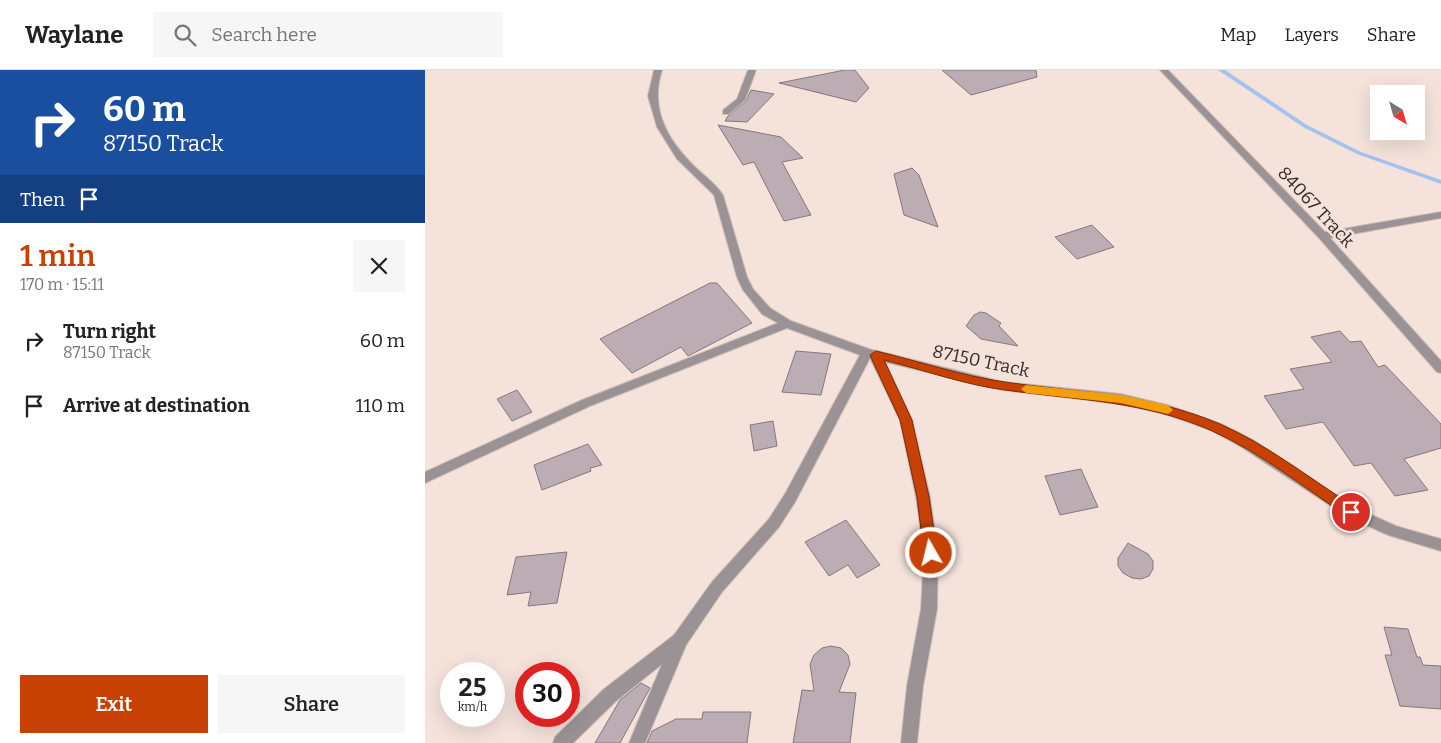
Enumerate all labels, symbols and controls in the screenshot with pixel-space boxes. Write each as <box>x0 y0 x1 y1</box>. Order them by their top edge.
search box <box>153 12 503 57</box>
text: Waylane <box>25 21 123 49</box>
icon: search <box>171 21 199 49</box>
text: Search here <box>211 23 317 46</box>
text: Map <box>1220 24 1256 46</box>
text: Layers <box>1284 24 1339 46</box>
text: Share <box>1367 24 1416 46</box>
north arrow <box>1370 85 1425 140</box>
map controls <box>1370 85 1425 140</box>
text: 60 m <box>103 88 186 130</box>
icon: right <box>20 90 85 155</box>
text: 87150 Track <box>103 130 223 157</box>
street label: 84067 Track <box>1273 162 1359 252</box>
icon: arrive <box>75 185 103 213</box>
text: Then <box>20 188 65 211</box>
text: 1 min <box>20 238 95 274</box>
button: close <box>353 240 405 292</box>
text: 170 m · 15:11 <box>20 275 104 294</box>
text: Turn right <box>63 320 156 343</box>
icon: right <box>20 327 48 355</box>
text: 60 m <box>360 329 405 352</box>
street label: 87150 Track <box>931 340 1032 382</box>
text: 87150 Track <box>63 343 151 362</box>
icon: arrive <box>20 392 48 420</box>
text: Arrive at destination <box>63 394 250 417</box>
text: 110 m <box>355 394 405 417</box>
pin <box>1330 491 1372 533</box>
icon: arrive <box>1337 498 1365 526</box>
position arrow <box>904 526 956 578</box>
speed limit sign: 30 <box>515 662 580 727</box>
text: 25 <box>459 673 486 703</box>
button: Exit <box>20 675 208 733</box>
button: Share <box>218 675 405 733</box>
text: km/h <box>458 700 487 714</box>

